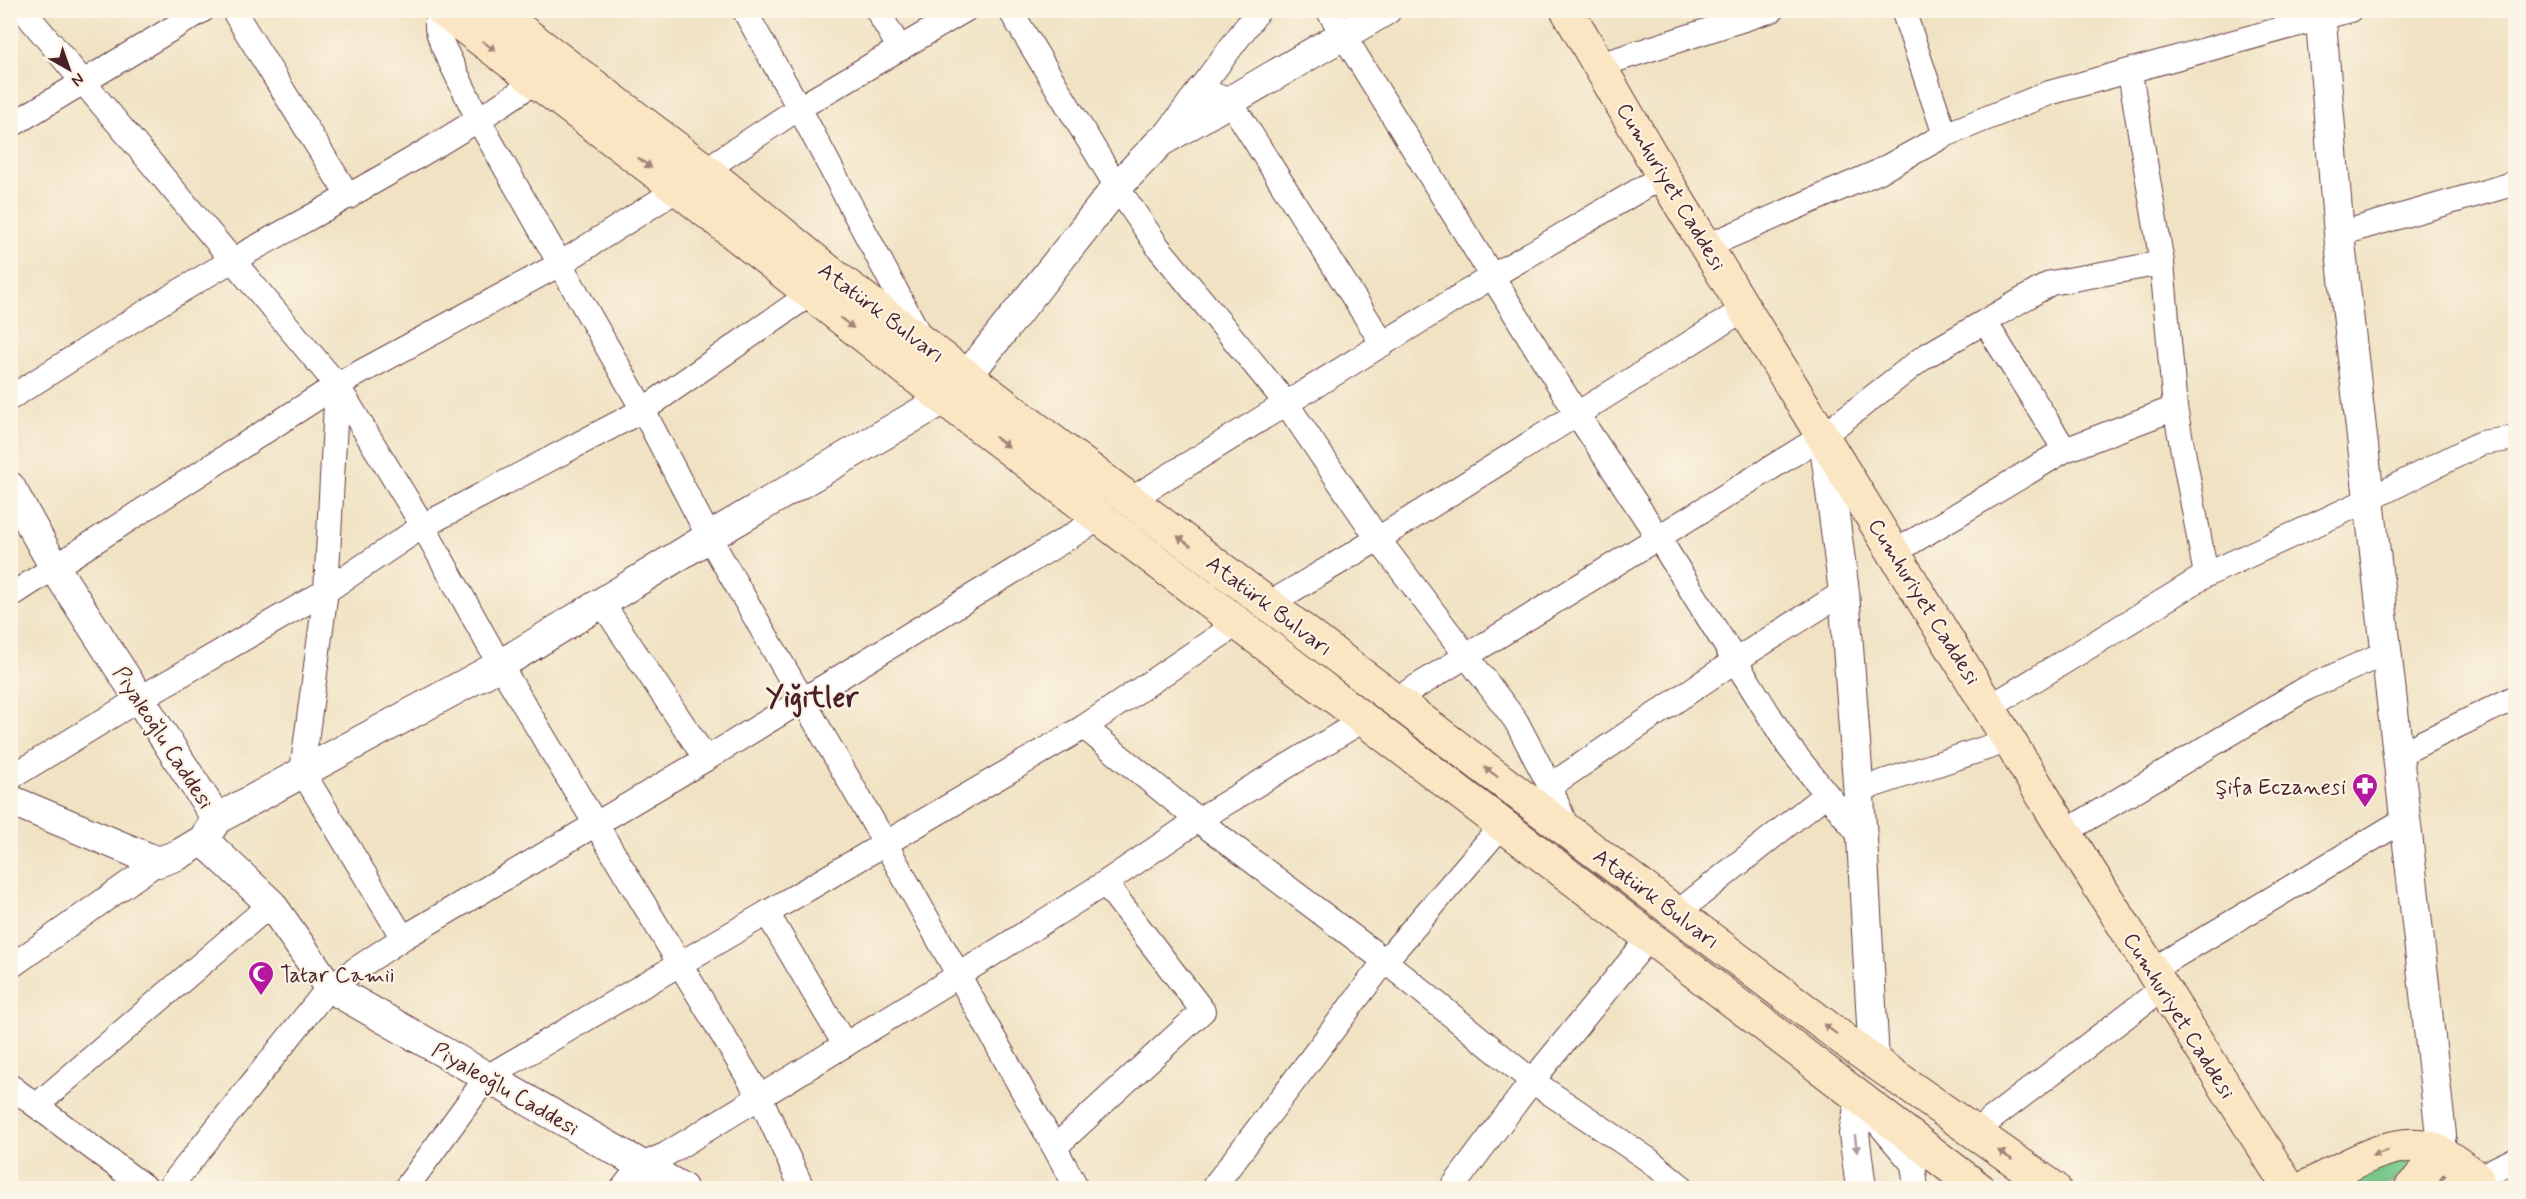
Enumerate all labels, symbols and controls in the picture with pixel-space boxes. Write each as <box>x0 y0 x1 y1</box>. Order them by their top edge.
north arrow <box>39 39 99 99</box>
one-way arrow <box>481 39 497 52</box>
text: N <box>67 68 89 91</box>
street label: Cumhuriyet Caddesi <box>1609 98 1731 276</box>
one-way arrow <box>637 157 652 169</box>
street label: Atatürk Bulvarı <box>812 257 950 370</box>
one-way arrow <box>840 316 855 328</box>
one-way arrow <box>994 435 1009 447</box>
street label: Cumhuriyet Caddesi <box>1861 514 1986 690</box>
one-way arrow <box>1177 535 1192 547</box>
street label: Atatürk Bulvarı <box>1200 550 1338 663</box>
street label: Piyaleoğlu Caddesi <box>105 661 219 815</box>
district label: Yiğitler <box>766 680 859 718</box>
one-way arrow <box>1483 766 1499 778</box>
pharmacy icon: Şifa Eczanesi <box>2350 771 2380 809</box>
place label: Şifa Eczanesi <box>2215 774 2346 802</box>
street label: Atatürk Bulvarı <box>1587 843 1725 956</box>
street label: Cumhuriyet Caddesi <box>2116 928 2241 1104</box>
mosque icon: Tatar Camii <box>246 959 276 997</box>
place label: Tatar Camii <box>280 962 395 990</box>
one-way arrow <box>1823 1023 1838 1035</box>
street label: Piyaleoğlu Caddesi <box>426 1036 583 1144</box>
one-way arrow <box>1851 1134 1860 1153</box>
one-way arrow <box>2371 1148 2389 1158</box>
one-way arrow <box>1998 1149 2014 1161</box>

